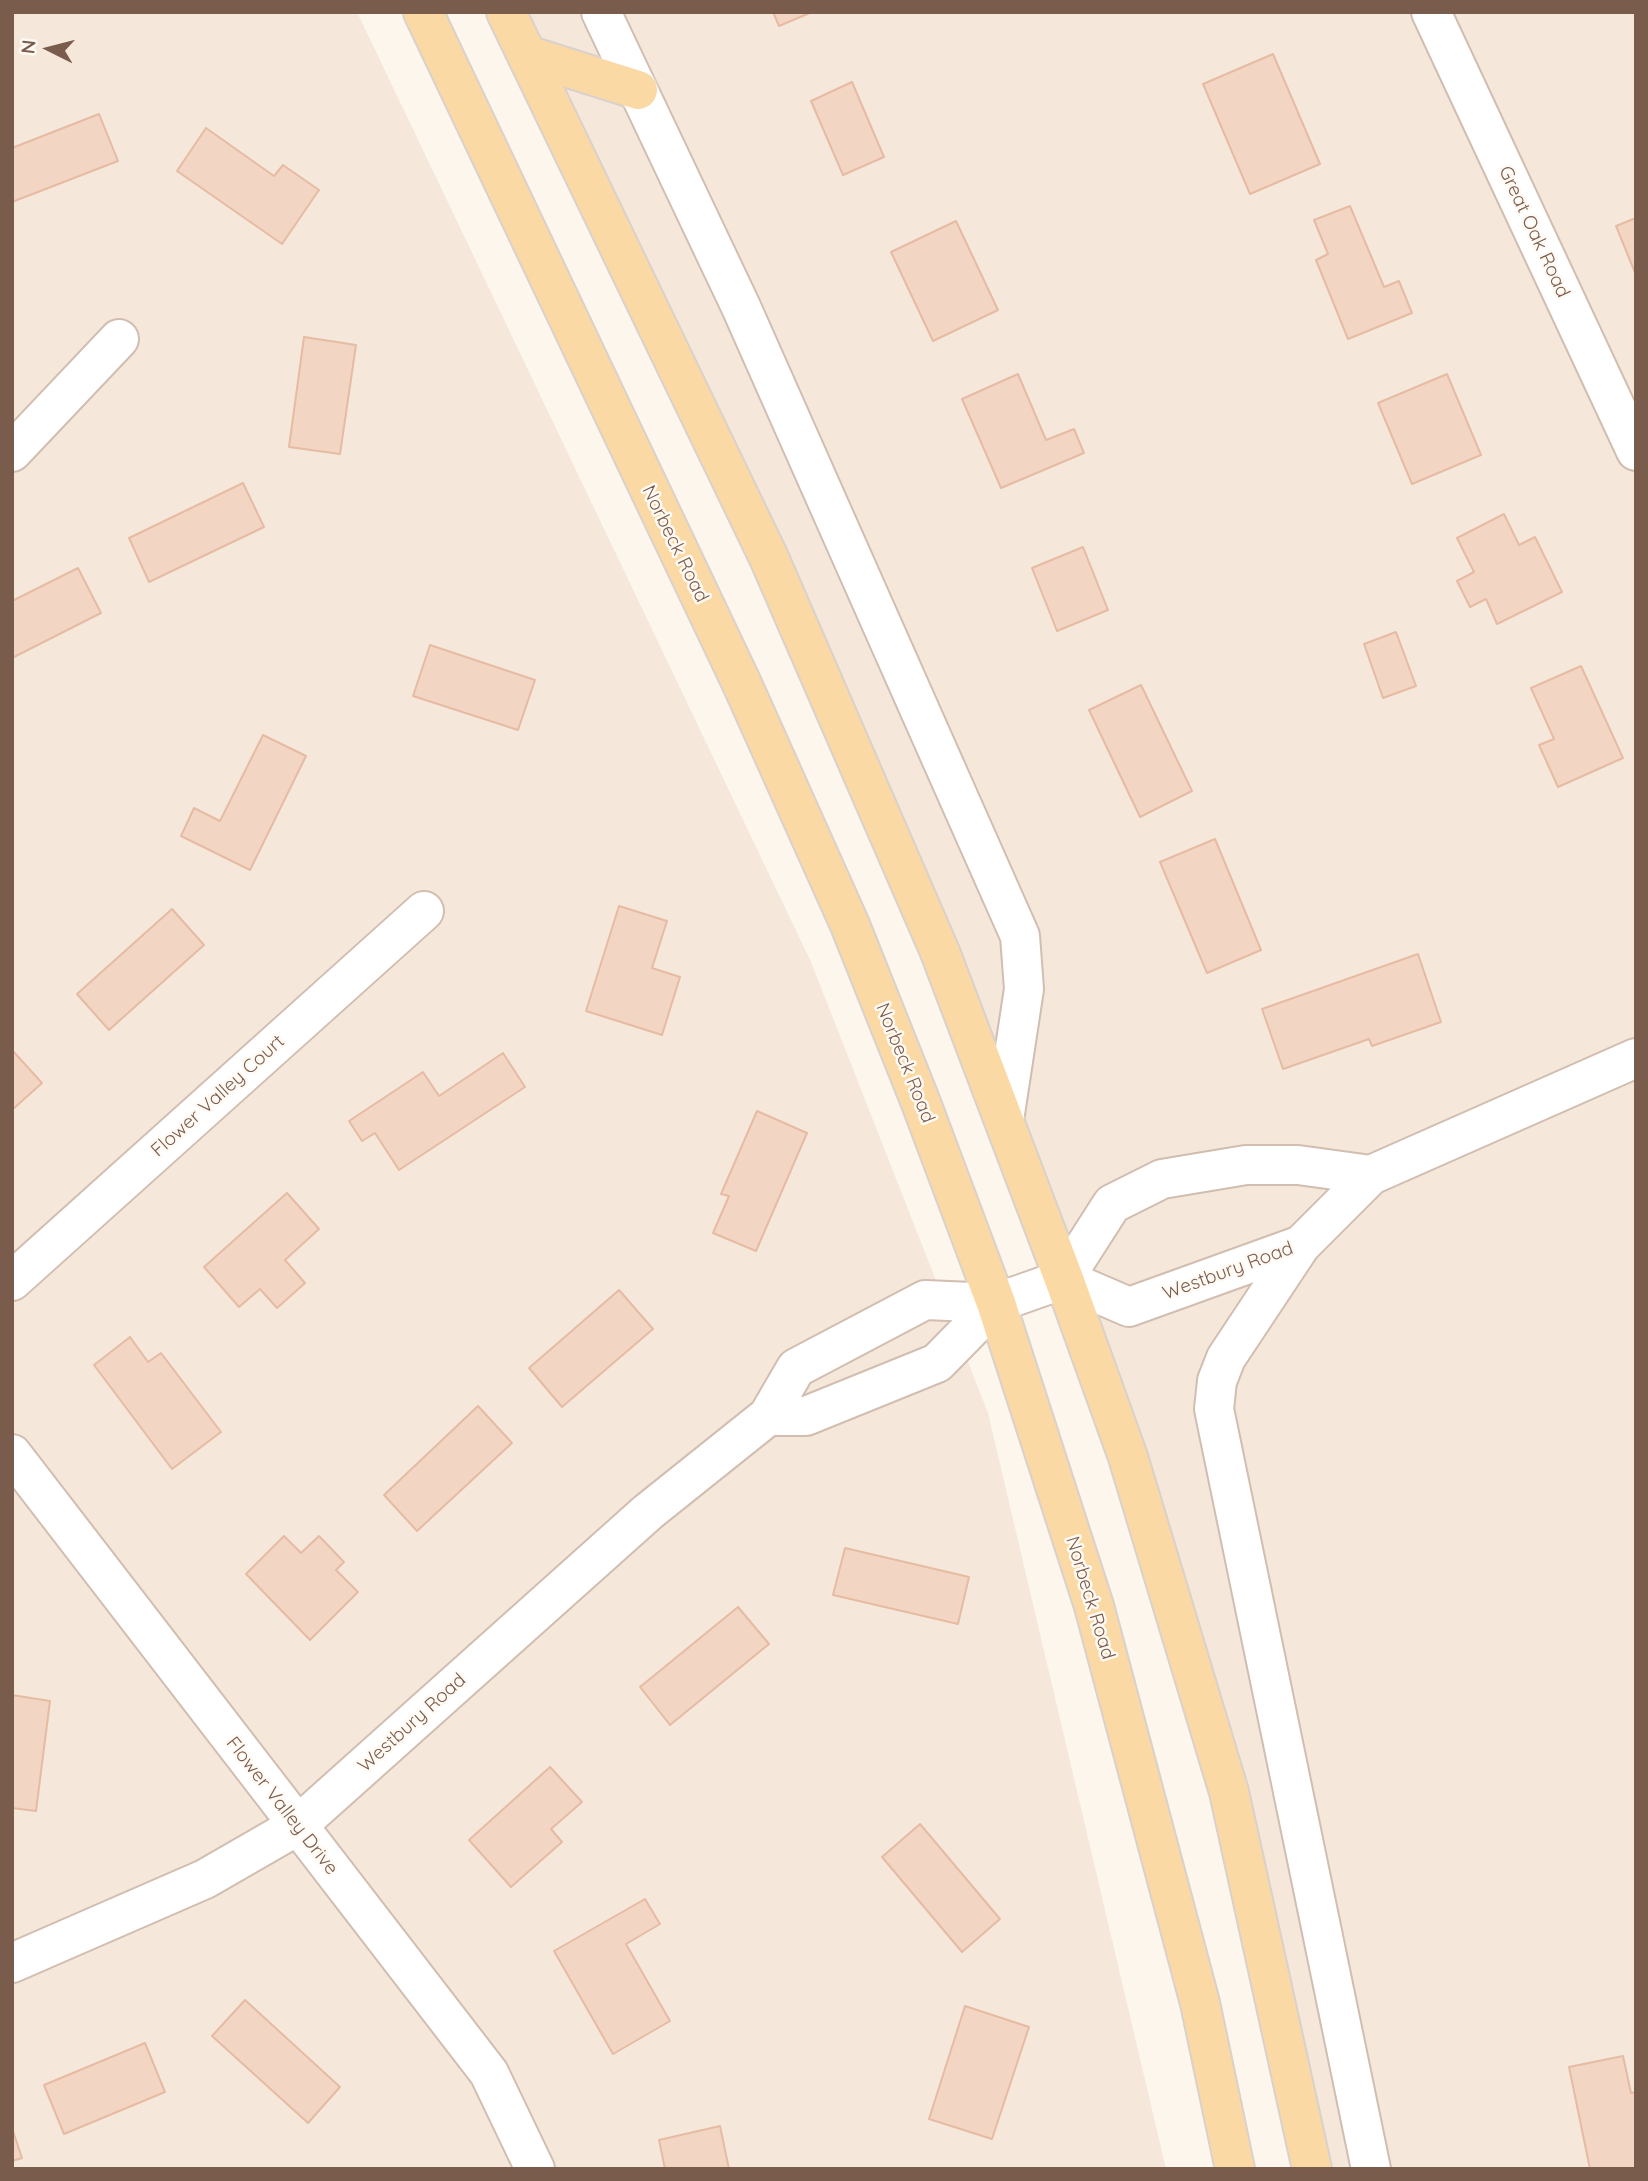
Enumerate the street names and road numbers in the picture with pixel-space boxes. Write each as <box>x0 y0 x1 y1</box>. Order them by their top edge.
street label: Great Oak Road <box>1494 163 1574 301</box>
street label: Norbeck Road <box>637 482 713 606</box>
street label: Norbeck Road <box>871 1000 939 1126</box>
street label: Flower Valley Court <box>147 1030 289 1162</box>
street label: Westbury Road <box>1160 1237 1296 1305</box>
street label: Norbeck Road <box>1061 1534 1119 1662</box>
street label: Westbury Road <box>353 1669 471 1777</box>
street label: Flower Valley Drive <box>221 1732 343 1880</box>

